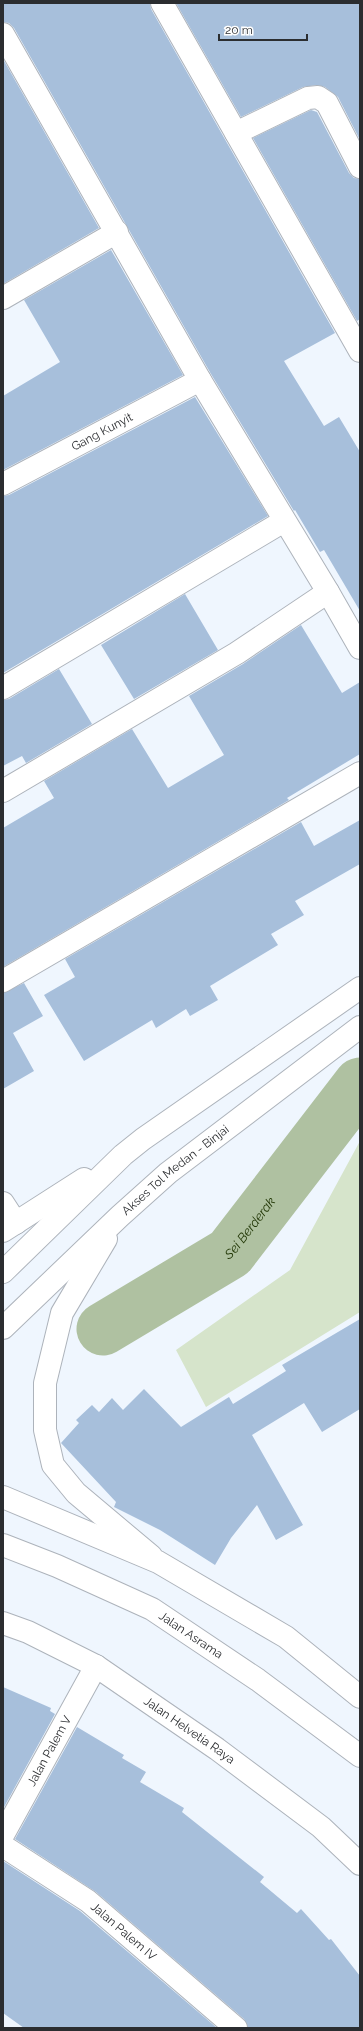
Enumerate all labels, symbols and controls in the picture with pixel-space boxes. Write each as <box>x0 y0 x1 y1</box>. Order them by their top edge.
scale bar <box>219 16 307 42</box>
text: 20 m <box>225 23 253 37</box>
street label: Gang Kunyit <box>69 410 135 454</box>
street label: Akses Tol Medan - Binjai <box>119 1122 232 1218</box>
water label: Sei Berderak <box>221 1194 278 1263</box>
street label: Jalan Asrama <box>156 1609 225 1661</box>
street label: Jalan Helvetia Raya <box>141 1694 238 1767</box>
street label: Jalan Palem V <box>24 1713 74 1789</box>
street label: Jalan Palem IV <box>88 1900 159 1963</box>

